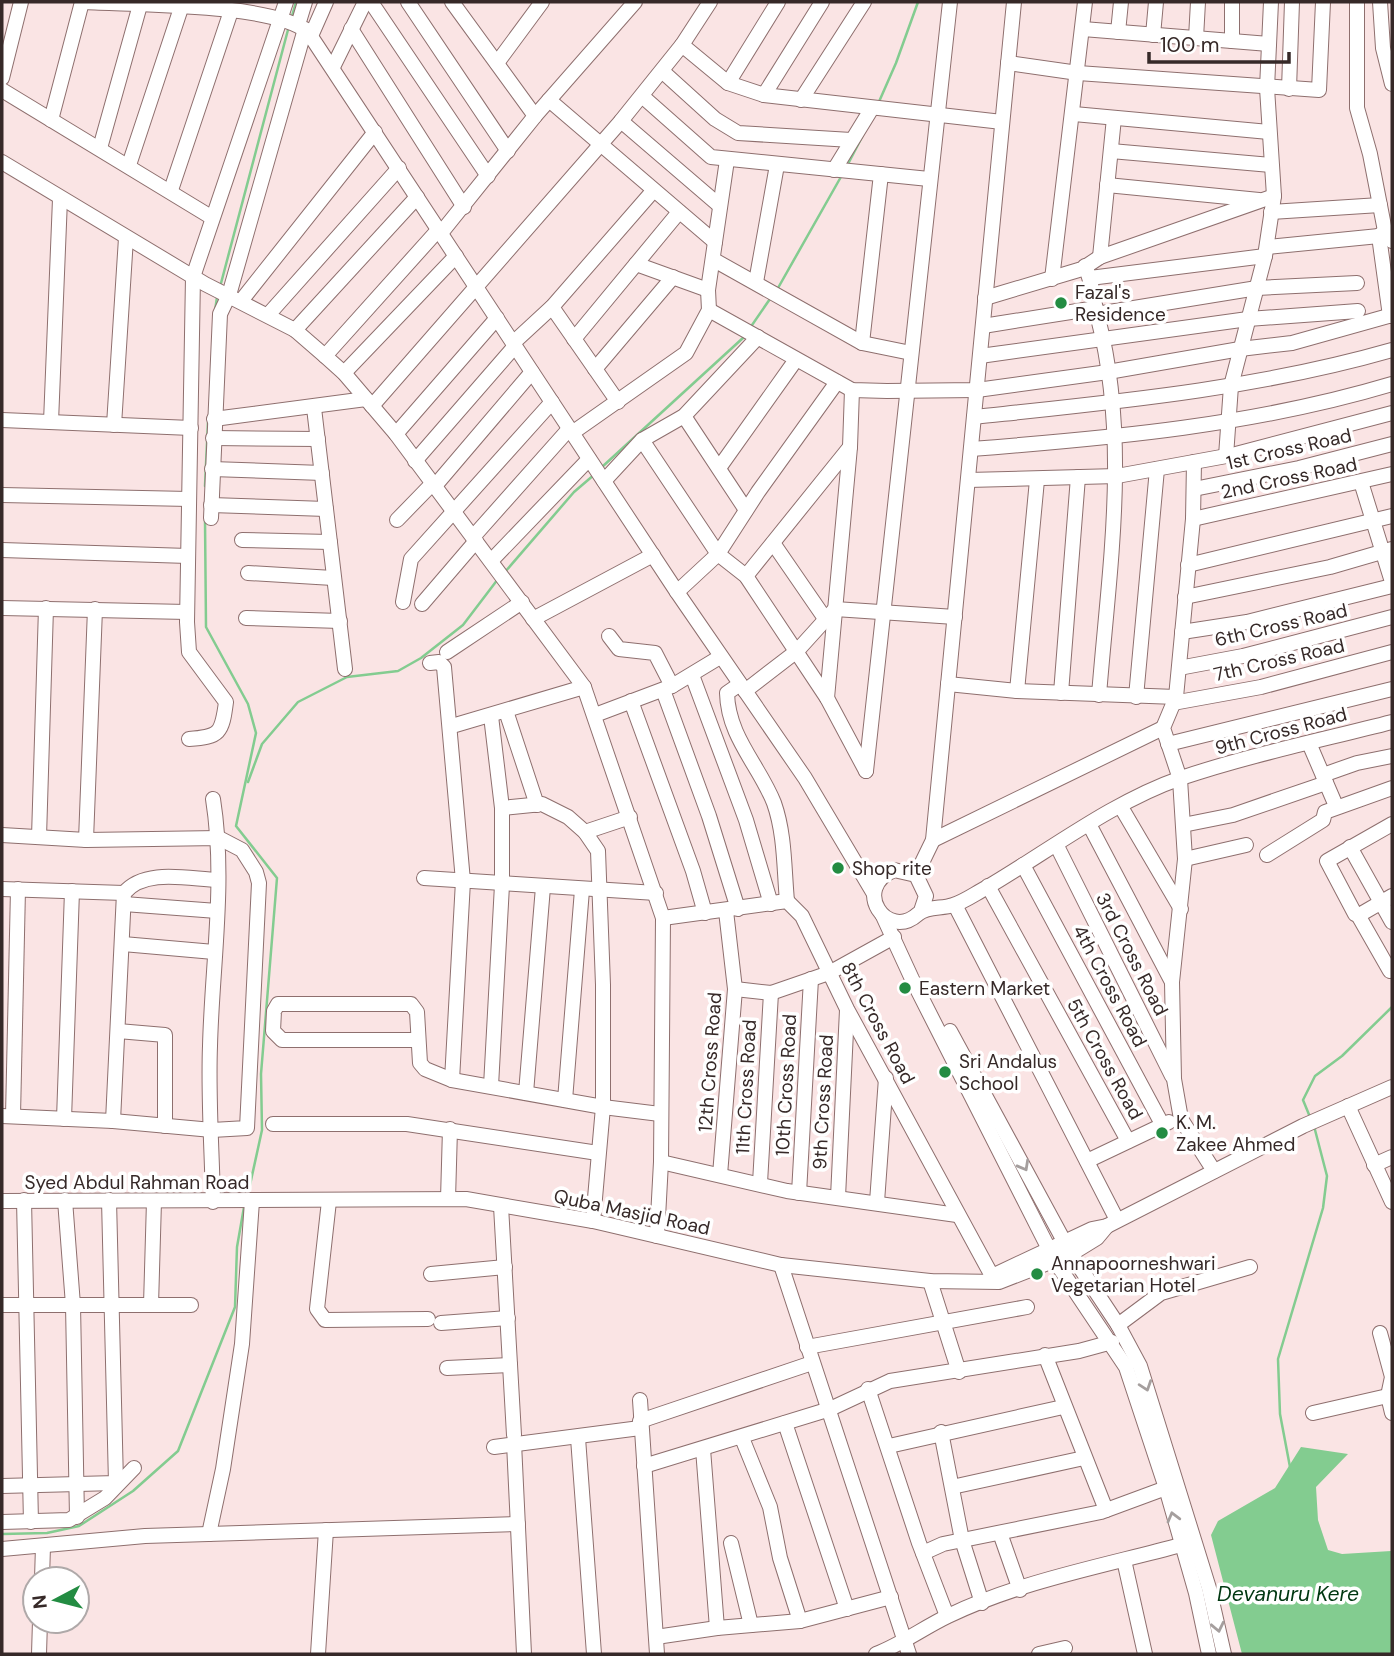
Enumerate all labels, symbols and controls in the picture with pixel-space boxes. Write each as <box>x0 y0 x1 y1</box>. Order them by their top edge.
scale bar <box>1149 21 1289 65</box>
text: 100 m <box>1160 31 1220 59</box>
place label: Fazal's Residence <box>1075 280 1166 327</box>
marker: Fazal's Residence <box>1053 295 1069 311</box>
street label: 1st Cross Road <box>1224 422 1354 476</box>
street label: 2nd Cross Road <box>1219 451 1359 505</box>
street label: 6th Cross Road <box>1212 598 1350 652</box>
street label: 7th Cross Road <box>1211 633 1347 687</box>
street label: 9th Cross Road <box>1212 701 1350 761</box>
place label: Shop rite <box>852 856 932 881</box>
marker: Shop rite <box>830 860 846 876</box>
street label: 3rd Cross Road <box>1090 888 1174 1020</box>
street label: 4th Cross Road <box>1067 921 1153 1051</box>
street label: 8th Cross Road <box>835 958 921 1088</box>
place label: Eastern Market <box>919 976 1050 1001</box>
marker: Eastern Market <box>897 980 913 996</box>
street label: 12th Cross Road <box>693 991 727 1133</box>
street label: 5th Cross Road <box>1061 994 1149 1124</box>
street label: 10th Cross Road <box>770 1013 802 1157</box>
street label: 11th Cross Road <box>730 1019 762 1155</box>
street label: 9th Cross Road <box>807 1034 839 1170</box>
place label: Sri Andalus School <box>959 1049 1057 1096</box>
marker: Sri Andalus School <box>937 1064 953 1080</box>
place label: K. M. Zakee Ahmed <box>1176 1110 1295 1157</box>
marker: K. M. Zakee Ahmed <box>1154 1125 1170 1141</box>
one-way arrow <box>1016 1159 1029 1171</box>
street label: Syed Abdul Rahman Road <box>25 1170 249 1195</box>
street label: Quba Masjid Road <box>552 1183 712 1241</box>
place label: Annapoorneshwari Vegetarian Hotel <box>1051 1251 1215 1298</box>
marker: Annapoorneshwari Vegetarian Hotel <box>1029 1266 1045 1282</box>
one-way arrow <box>1138 1379 1152 1391</box>
one-way arrow <box>1167 1511 1181 1523</box>
north arrow <box>21 1565 91 1635</box>
water label: Devanuru Kere <box>1217 1580 1359 1608</box>
text: N <box>26 1594 53 1610</box>
one-way arrow <box>1209 1621 1224 1633</box>

